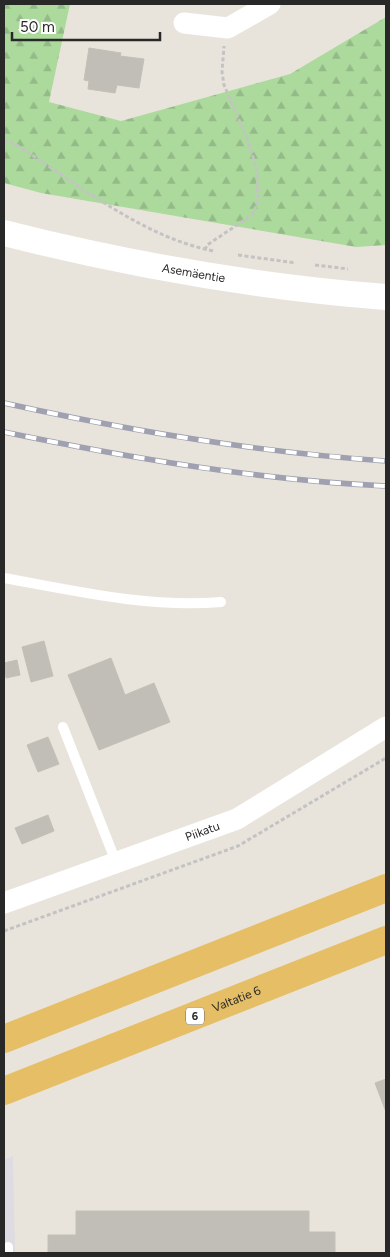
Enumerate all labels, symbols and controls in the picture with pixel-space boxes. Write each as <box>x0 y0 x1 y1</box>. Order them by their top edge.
scale bar <box>12 10 160 42</box>
text: 50 m <box>20 18 55 36</box>
street label: Asemäentie <box>161 261 227 285</box>
street label: Piikatu <box>183 819 222 844</box>
street label: Valtatie 6 <box>210 983 263 1015</box>
road number: 6 <box>186 1008 204 1024</box>

